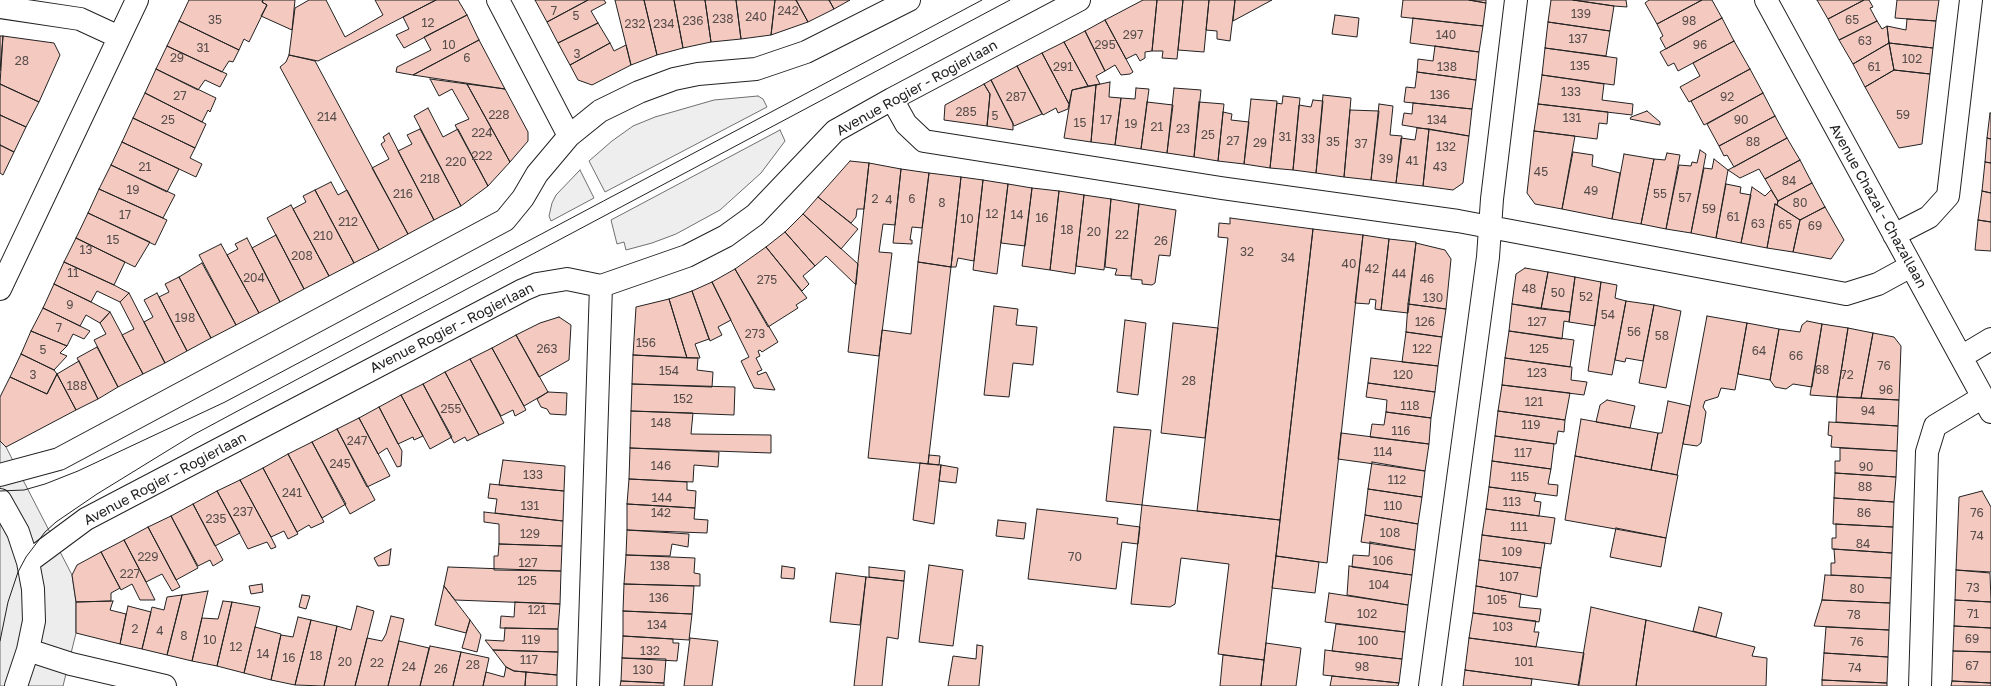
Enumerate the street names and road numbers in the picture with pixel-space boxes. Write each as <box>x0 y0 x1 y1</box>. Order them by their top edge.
street label: Avenue Rogier - Rogierlaan <box>834 37 1000 139</box>
street label: Avenue Chazal - Chazallaan <box>1826 121 1930 291</box>
street label: Avenue Rogier - Rogierlaan <box>367 279 537 377</box>
street label: Avenue Rogier - Rogierlaan <box>81 429 249 529</box>

